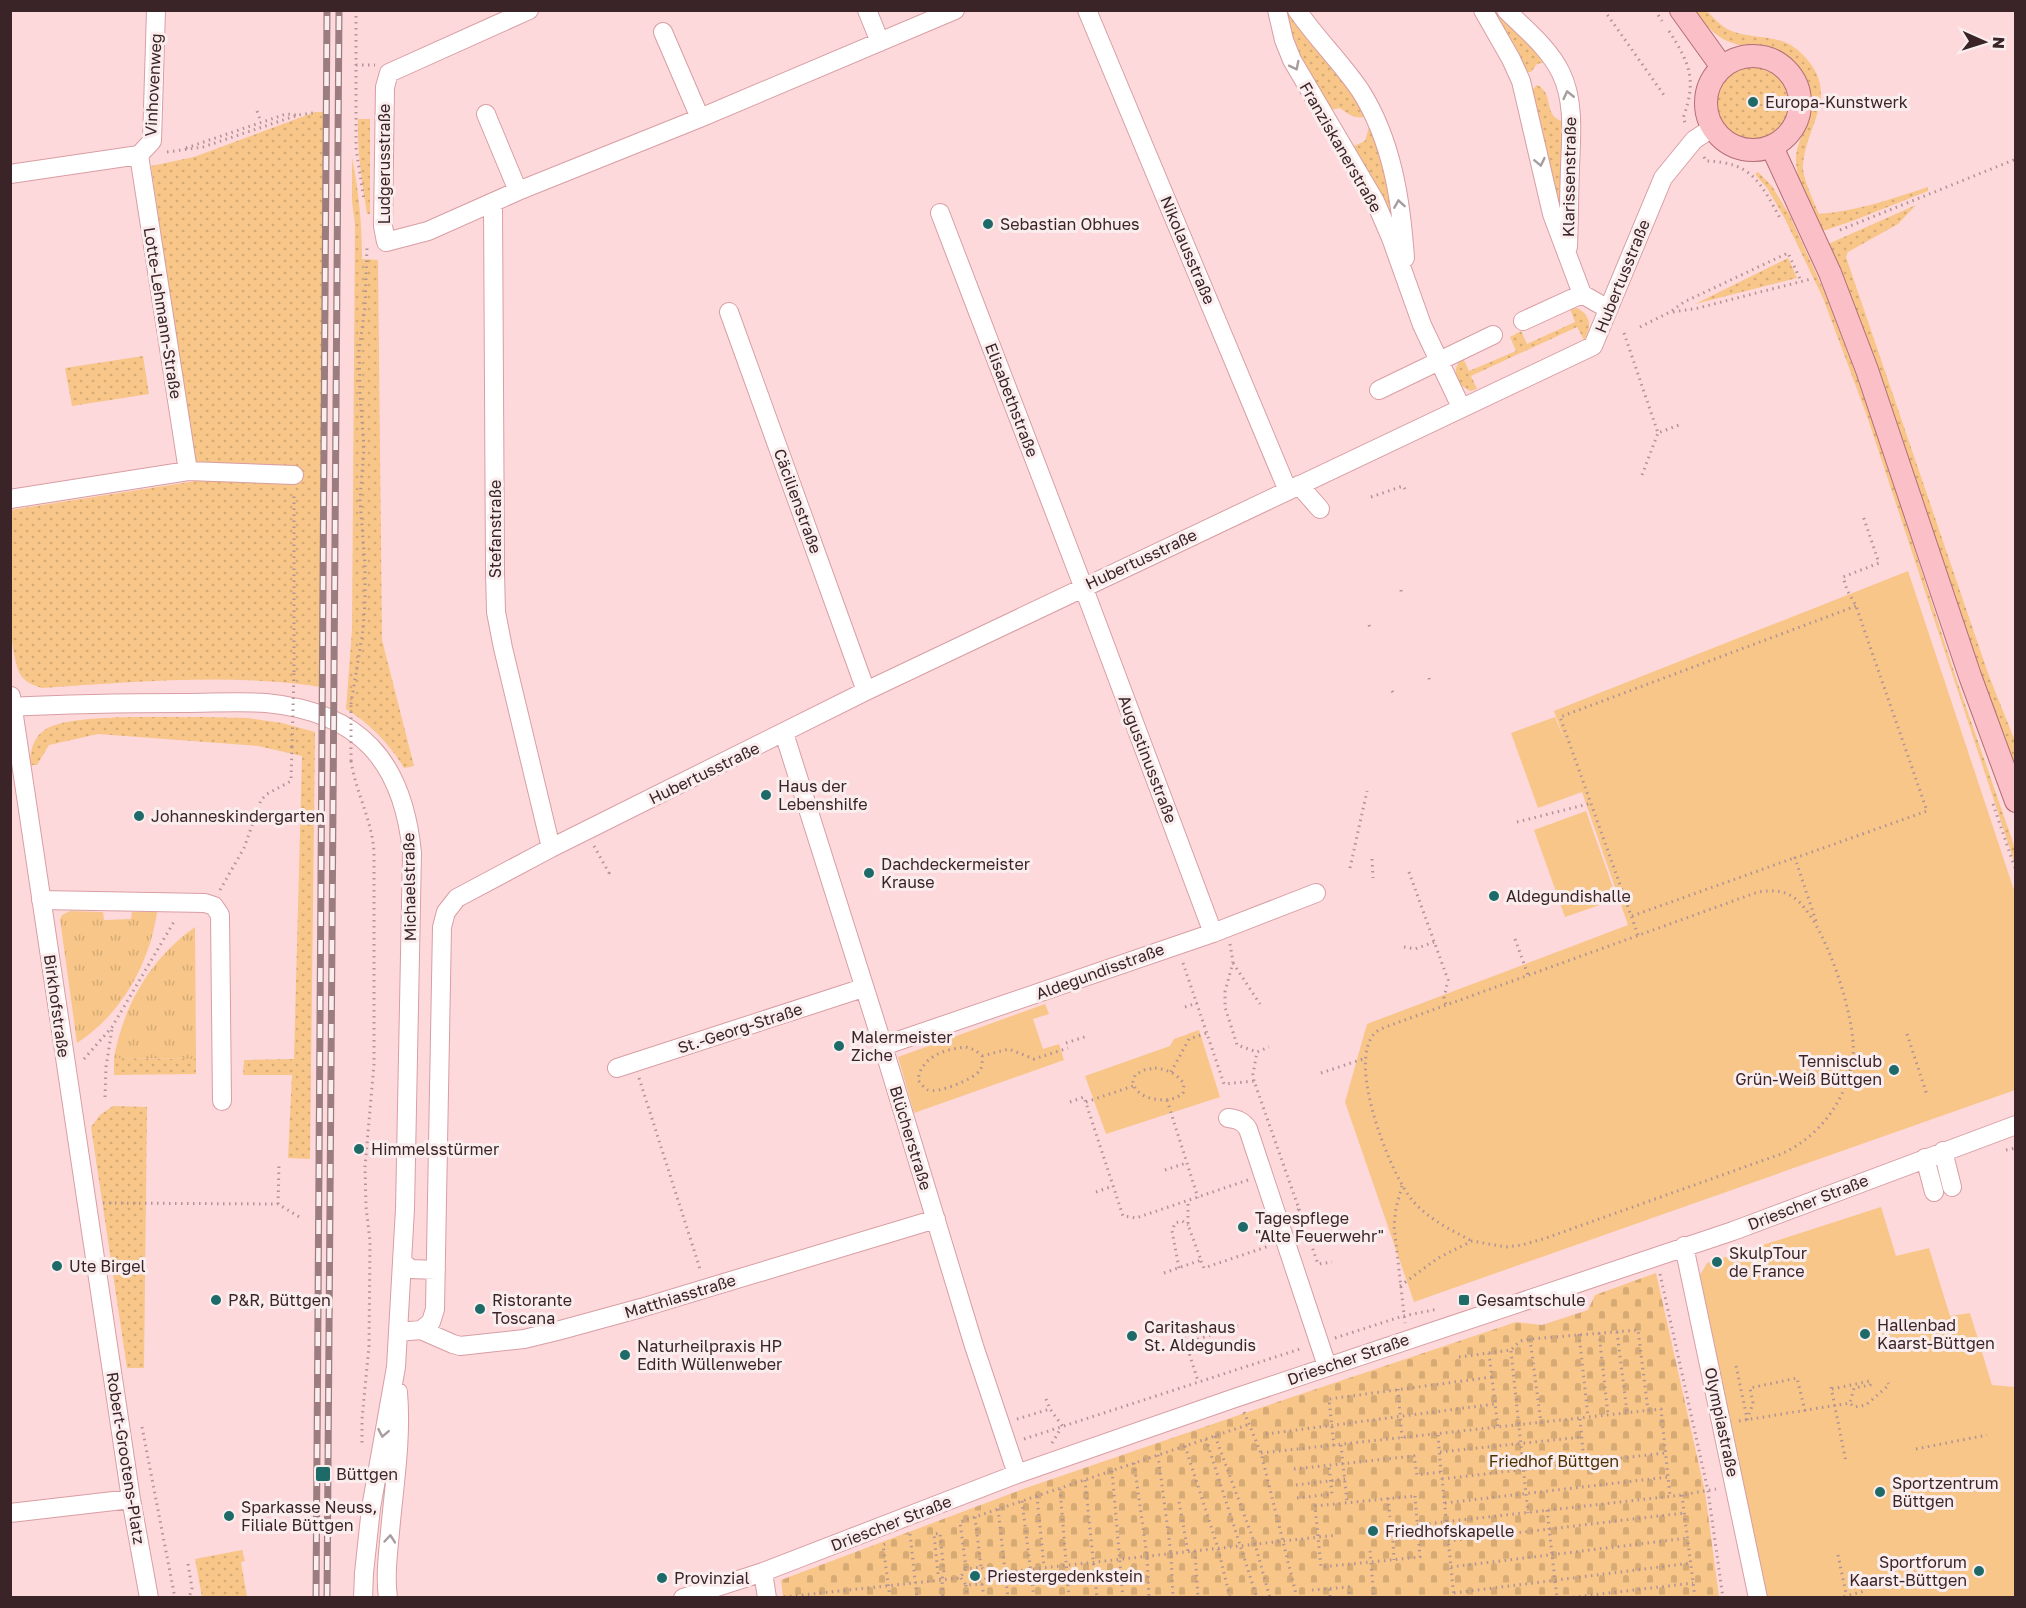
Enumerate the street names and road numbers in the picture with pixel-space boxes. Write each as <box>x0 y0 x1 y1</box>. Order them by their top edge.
street label: Vinhovenweg <box>140 33 166 137</box>
street label: Franziskanerstraße <box>1296 78 1386 216</box>
street label: Ludgerusstraße <box>374 104 394 224</box>
street label: Klarissenstraße <box>1558 117 1580 237</box>
street label: Nikolausstraße <box>1156 193 1220 307</box>
street label: Hubertusstraße <box>1590 216 1654 336</box>
street label: Lotte-Lehmann-Straße <box>140 226 186 400</box>
street label: Elisabethstraße <box>981 340 1043 460</box>
street label: Cäcilienstraße <box>770 446 826 556</box>
street label: Stefanstraße <box>485 480 505 578</box>
street label: Hubertusstraße <box>1082 524 1200 594</box>
street label: Augustinusstraße <box>1114 692 1182 826</box>
street label: Hubertusstraße <box>645 738 763 808</box>
street label: Michaelstraße <box>398 833 420 941</box>
street label: Aldegundisstraße <box>1033 939 1167 1003</box>
street label: Birkhofstraße <box>40 953 74 1059</box>
street label: St.-Georg-Straße <box>675 998 805 1058</box>
street label: Blücherstraße <box>886 1083 936 1193</box>
street label: Driescher Straße <box>1745 1170 1871 1234</box>
street label: Matthiasstraße <box>622 1270 738 1322</box>
street label: Driescher Straße <box>1284 1329 1412 1389</box>
street label: Olympiastraße <box>1701 1365 1743 1479</box>
street label: Robert-Grootens-Platz <box>102 1370 150 1546</box>
street label: Driescher Straße <box>828 1491 954 1555</box>

